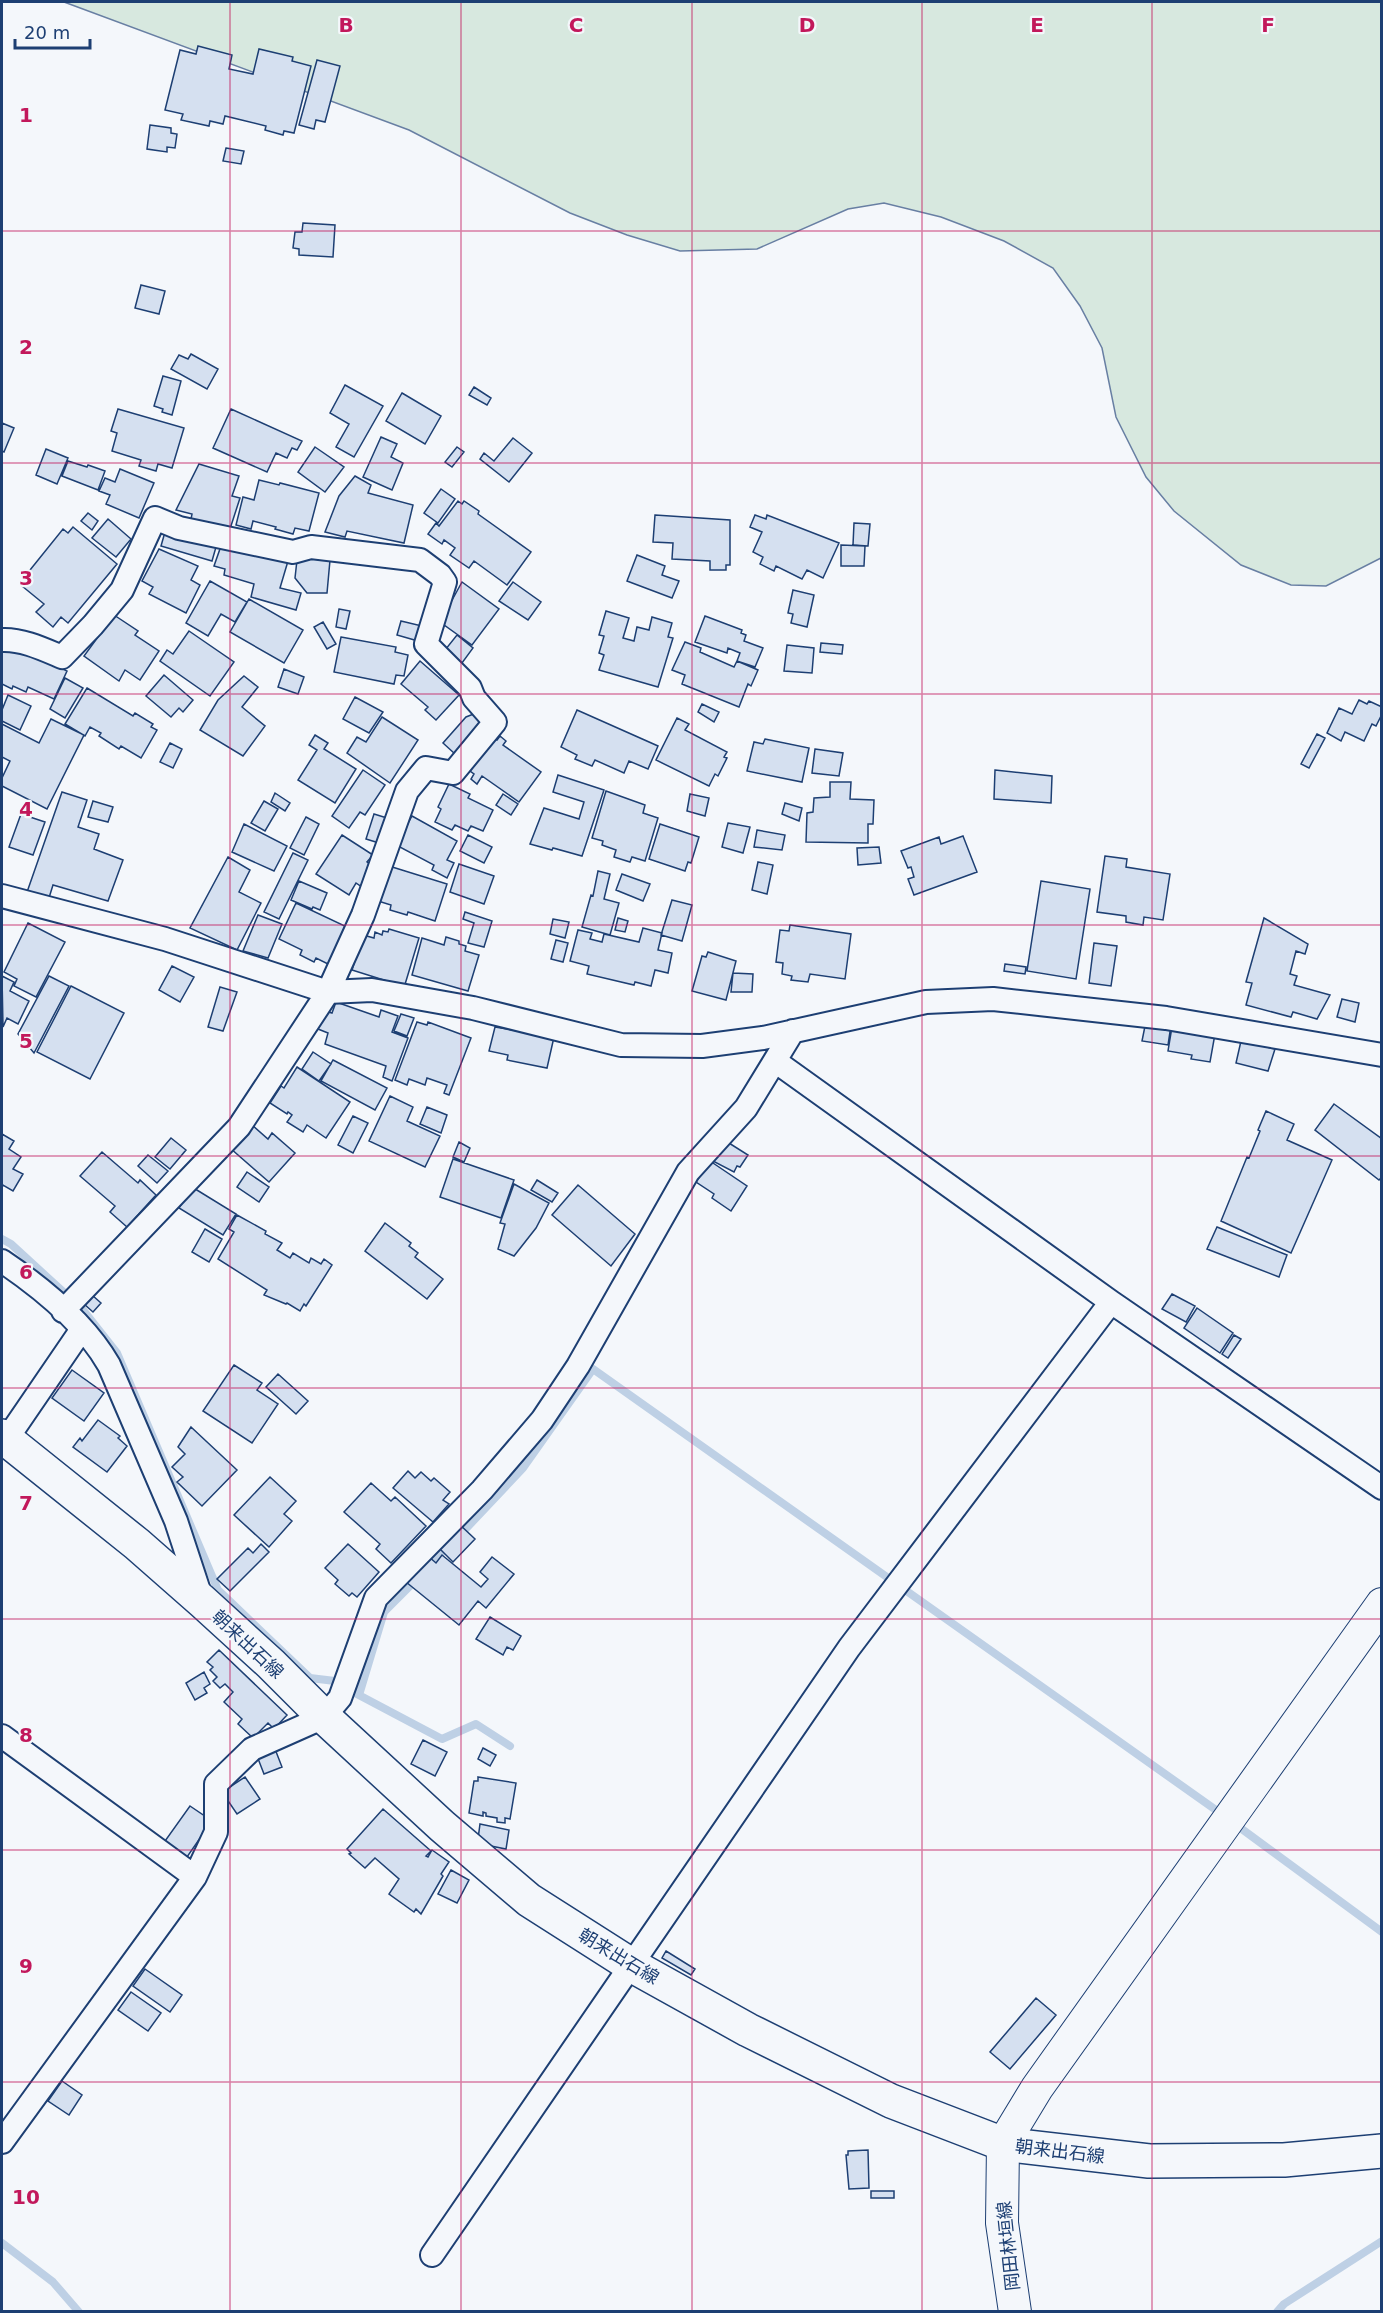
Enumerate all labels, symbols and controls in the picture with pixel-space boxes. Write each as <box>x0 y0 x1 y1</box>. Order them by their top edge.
scale bar <box>15 12 90 50</box>
text: B <box>338 13 354 37</box>
text: C <box>569 13 583 37</box>
text: D <box>799 13 815 37</box>
text: E <box>1030 13 1044 37</box>
text: F <box>1261 13 1275 37</box>
text: 20 m <box>24 22 70 43</box>
text: 1 <box>19 103 33 127</box>
text: 2 <box>19 335 33 359</box>
text: 3 <box>19 566 33 590</box>
text: 4 <box>19 797 33 821</box>
text: 5 <box>19 1029 33 1053</box>
text: 6 <box>19 1260 33 1284</box>
text: 7 <box>19 1491 33 1515</box>
street label: 朝来出石線 <box>208 1606 288 1682</box>
text: 8 <box>19 1723 33 1747</box>
street label: 朝来出石線 <box>575 1924 663 1988</box>
text: 9 <box>19 1954 33 1978</box>
street label: 朝来出石線 <box>1014 2135 1106 2167</box>
text: 10 <box>12 2185 40 2209</box>
street label: 岡田林垣線 <box>993 2200 1023 2292</box>

